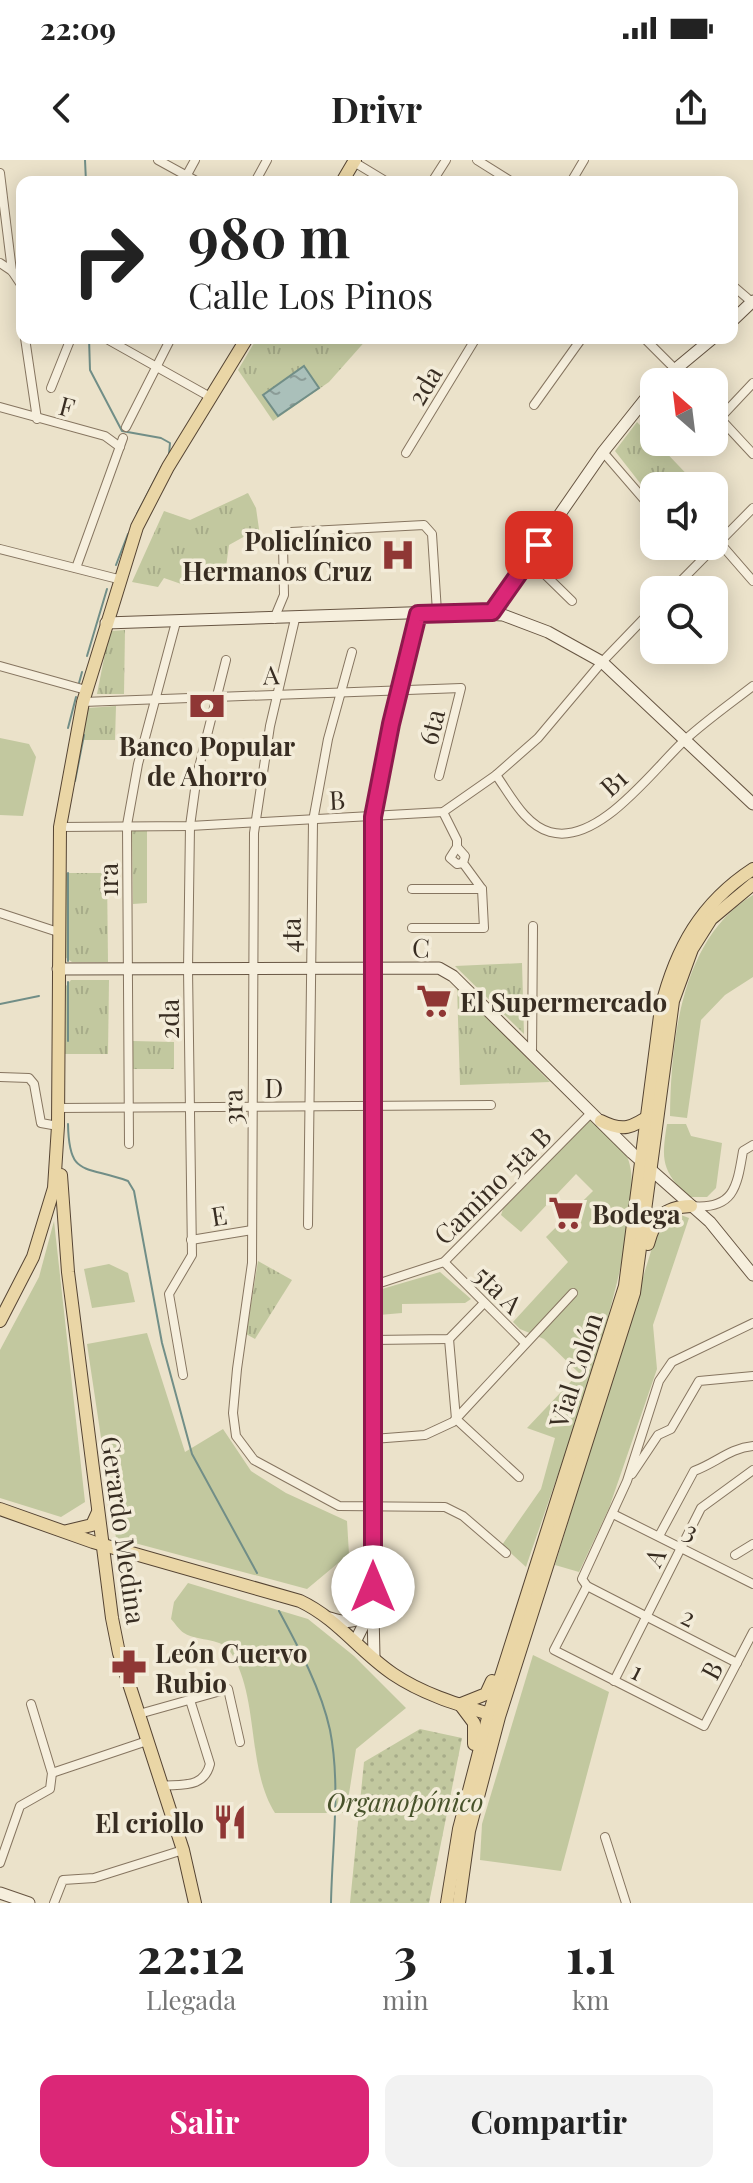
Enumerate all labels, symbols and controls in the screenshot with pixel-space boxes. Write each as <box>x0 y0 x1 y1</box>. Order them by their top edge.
text: 22:09 <box>40 8 116 48</box>
text: Drivr <box>331 84 422 132</box>
icon: back <box>40 86 84 130</box>
icon: share <box>669 86 713 130</box>
text: 980 m <box>188 198 350 273</box>
icon: right <box>56 208 160 312</box>
text: Calle Los Pinos <box>188 270 433 318</box>
street label: 2da <box>399 359 449 411</box>
north arrow <box>640 368 728 456</box>
map controls <box>640 368 728 664</box>
street label: F <box>55 387 79 425</box>
button: sound <box>640 472 728 560</box>
pin <box>505 511 573 579</box>
place label: Policlínico Hermanos Cruz <box>182 523 372 588</box>
icon: arrive <box>517 523 561 567</box>
hospital icon: Policlínico Hermanos Cruz <box>379 536 417 574</box>
button: search <box>640 576 728 664</box>
street label: A <box>261 656 280 692</box>
bank icon: Banco Popular de Ahorro <box>188 687 226 725</box>
street label: 6ta <box>410 705 452 749</box>
place label: Banco Popular de Ahorro <box>119 728 295 793</box>
street label: B1 <box>592 760 635 804</box>
street label: B <box>328 781 346 817</box>
street label: 1ra <box>90 863 125 897</box>
street label: 4ta <box>272 917 308 953</box>
street label: C <box>411 929 431 965</box>
supermarket icon: El Supermercado <box>415 982 453 1020</box>
place label: El Supermercado <box>460 984 667 1019</box>
street label: 2da <box>151 999 186 1039</box>
street label: D <box>265 1070 283 1105</box>
street label: 3ra <box>214 1089 250 1125</box>
street label: Camino 5ta B <box>425 1118 559 1252</box>
supermarket icon: Bodega <box>547 1194 585 1232</box>
street label: E <box>208 1196 230 1234</box>
place label: Bodega <box>592 1196 681 1231</box>
street label: 5ta A <box>467 1257 531 1321</box>
street label: Vial Colón <box>540 1308 610 1433</box>
street label: Gerardo Medina <box>93 1434 155 1626</box>
street label: 3 <box>679 1512 705 1548</box>
street label: A <box>634 1541 674 1573</box>
position arrow <box>331 1545 415 1629</box>
street label: 2 <box>676 1598 702 1634</box>
place label: León Cuervo Rubio <box>155 1635 307 1700</box>
pharmacy icon: León Cuervo Rubio <box>110 1648 148 1686</box>
street label: 1 <box>626 1652 651 1688</box>
street label: B <box>692 1655 730 1685</box>
park label: Organopónico <box>327 1784 483 1819</box>
restaurant icon: El criollo <box>211 1803 249 1841</box>
place label: El criollo <box>95 1805 204 1840</box>
text: 22:12 <box>137 1922 245 1986</box>
text: 3 <box>394 1922 417 1986</box>
text: 1.1 <box>566 1922 616 1986</box>
text: Llegada <box>146 1982 236 2017</box>
text: min <box>382 1982 429 2017</box>
text: km <box>572 1982 609 2017</box>
button: Salir <box>40 2075 369 2167</box>
button: Compartir <box>385 2075 713 2167</box>

